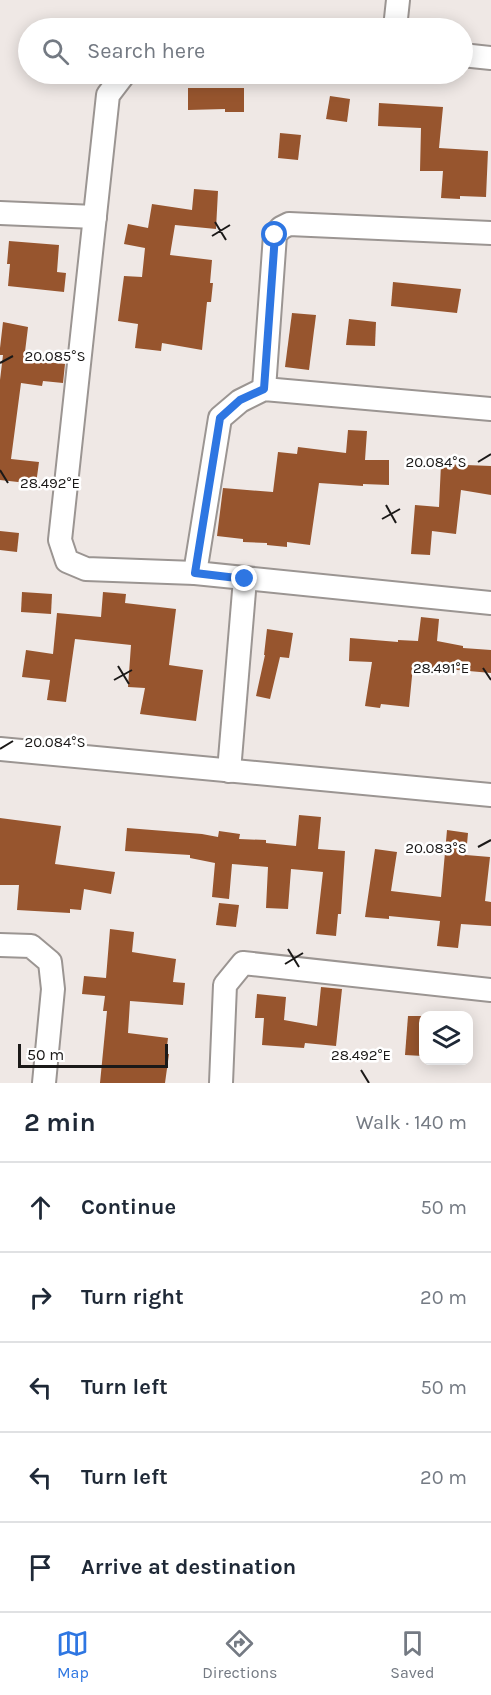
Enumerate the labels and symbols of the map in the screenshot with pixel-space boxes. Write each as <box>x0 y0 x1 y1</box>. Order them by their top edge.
route start <box>261 221 287 247</box>
text: 20.085°S <box>24 347 86 365</box>
text: 20.084°S <box>406 453 466 471</box>
text: 28.492°E <box>20 474 80 492</box>
route end <box>231 565 257 591</box>
text: 28.491°E <box>413 659 469 677</box>
text: 20.084°S <box>25 733 85 751</box>
text: 20.083°S <box>405 839 467 857</box>
scale bar <box>18 1041 168 1068</box>
text: 28.492°E <box>331 1046 391 1064</box>

